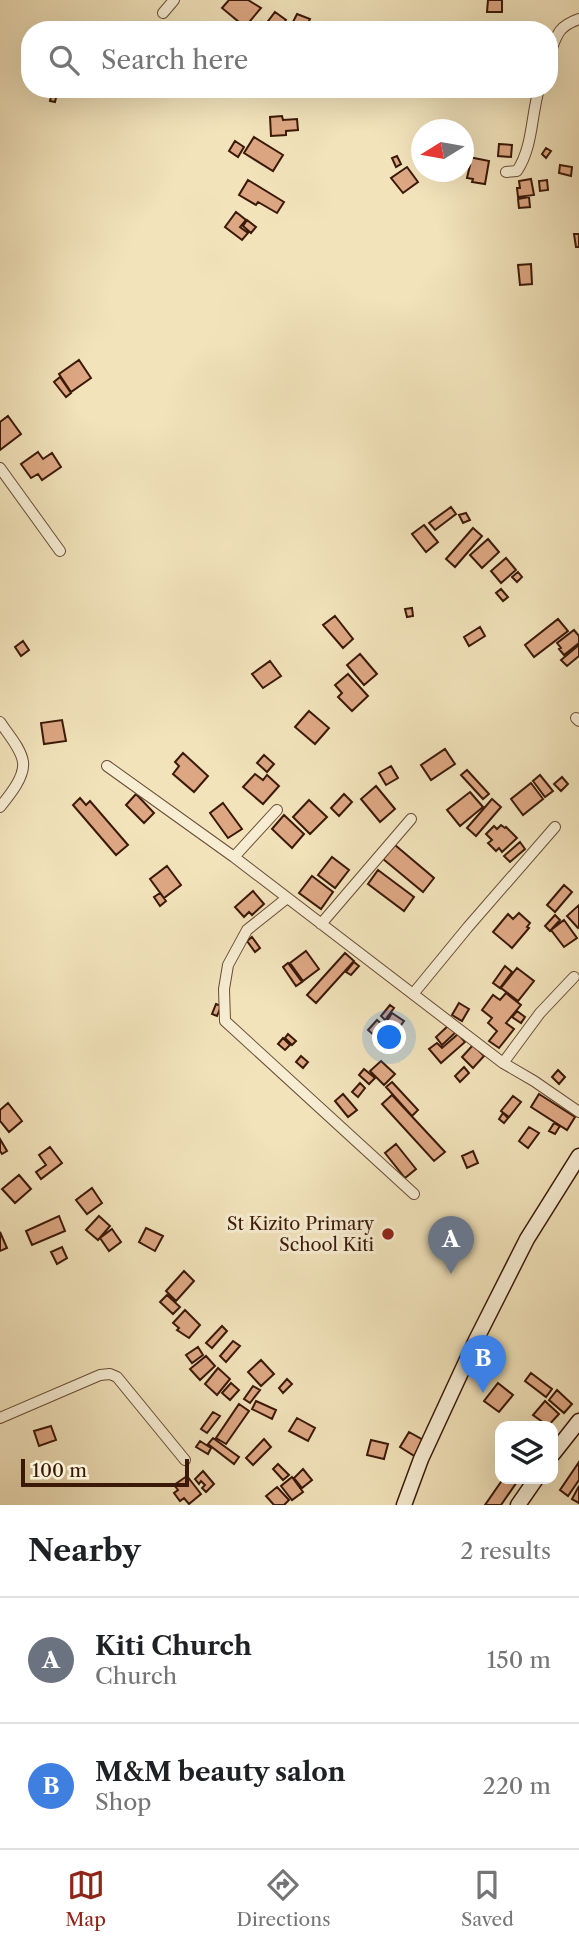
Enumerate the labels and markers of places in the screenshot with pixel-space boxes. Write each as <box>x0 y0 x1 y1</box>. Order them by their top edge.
place label: St Kizito Primary School Kiti <box>227 1213 375 1256</box>
pin: A <box>428 1216 474 1274</box>
marker: St Kizito Primary School Kiti <box>380 1226 396 1242</box>
pin: B <box>460 1335 506 1393</box>

